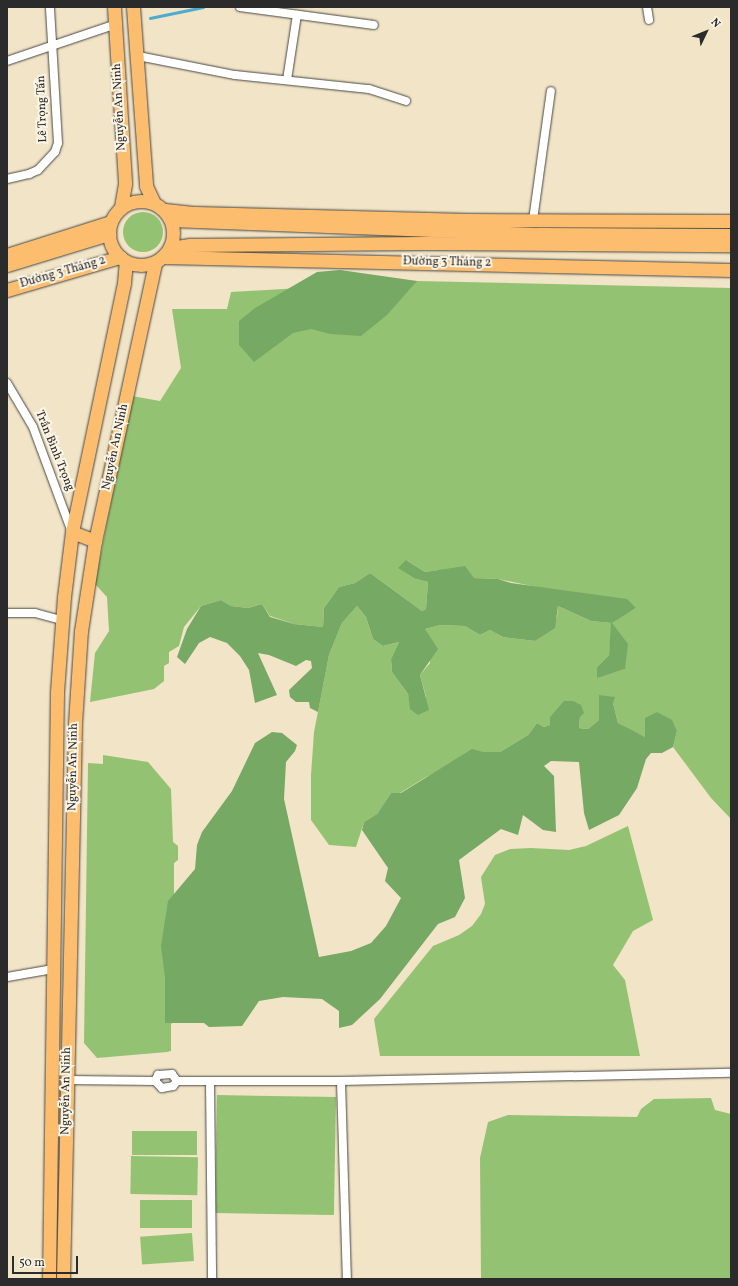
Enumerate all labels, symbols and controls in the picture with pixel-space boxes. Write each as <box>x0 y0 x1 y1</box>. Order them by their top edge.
north arrow <box>686 12 726 52</box>
text: N <box>707 15 723 32</box>
street label: Nguyễn An Ninh <box>111 63 129 151</box>
street label: Lê Trọng Tấn <box>35 75 51 143</box>
street label: Đường 3 Tháng 2 <box>18 254 108 292</box>
street label: Đường 3 Tháng 2 <box>402 255 492 271</box>
street label: Nguyễn An Ninh <box>100 403 132 491</box>
street label: Trần Bình Trọng <box>31 408 77 494</box>
street label: Nguyễn An Ninh <box>66 723 82 811</box>
street label: Nguyễn An Ninh <box>59 1047 75 1135</box>
scale bar <box>14 1248 80 1274</box>
text: 50 m <box>19 1255 45 1271</box>

